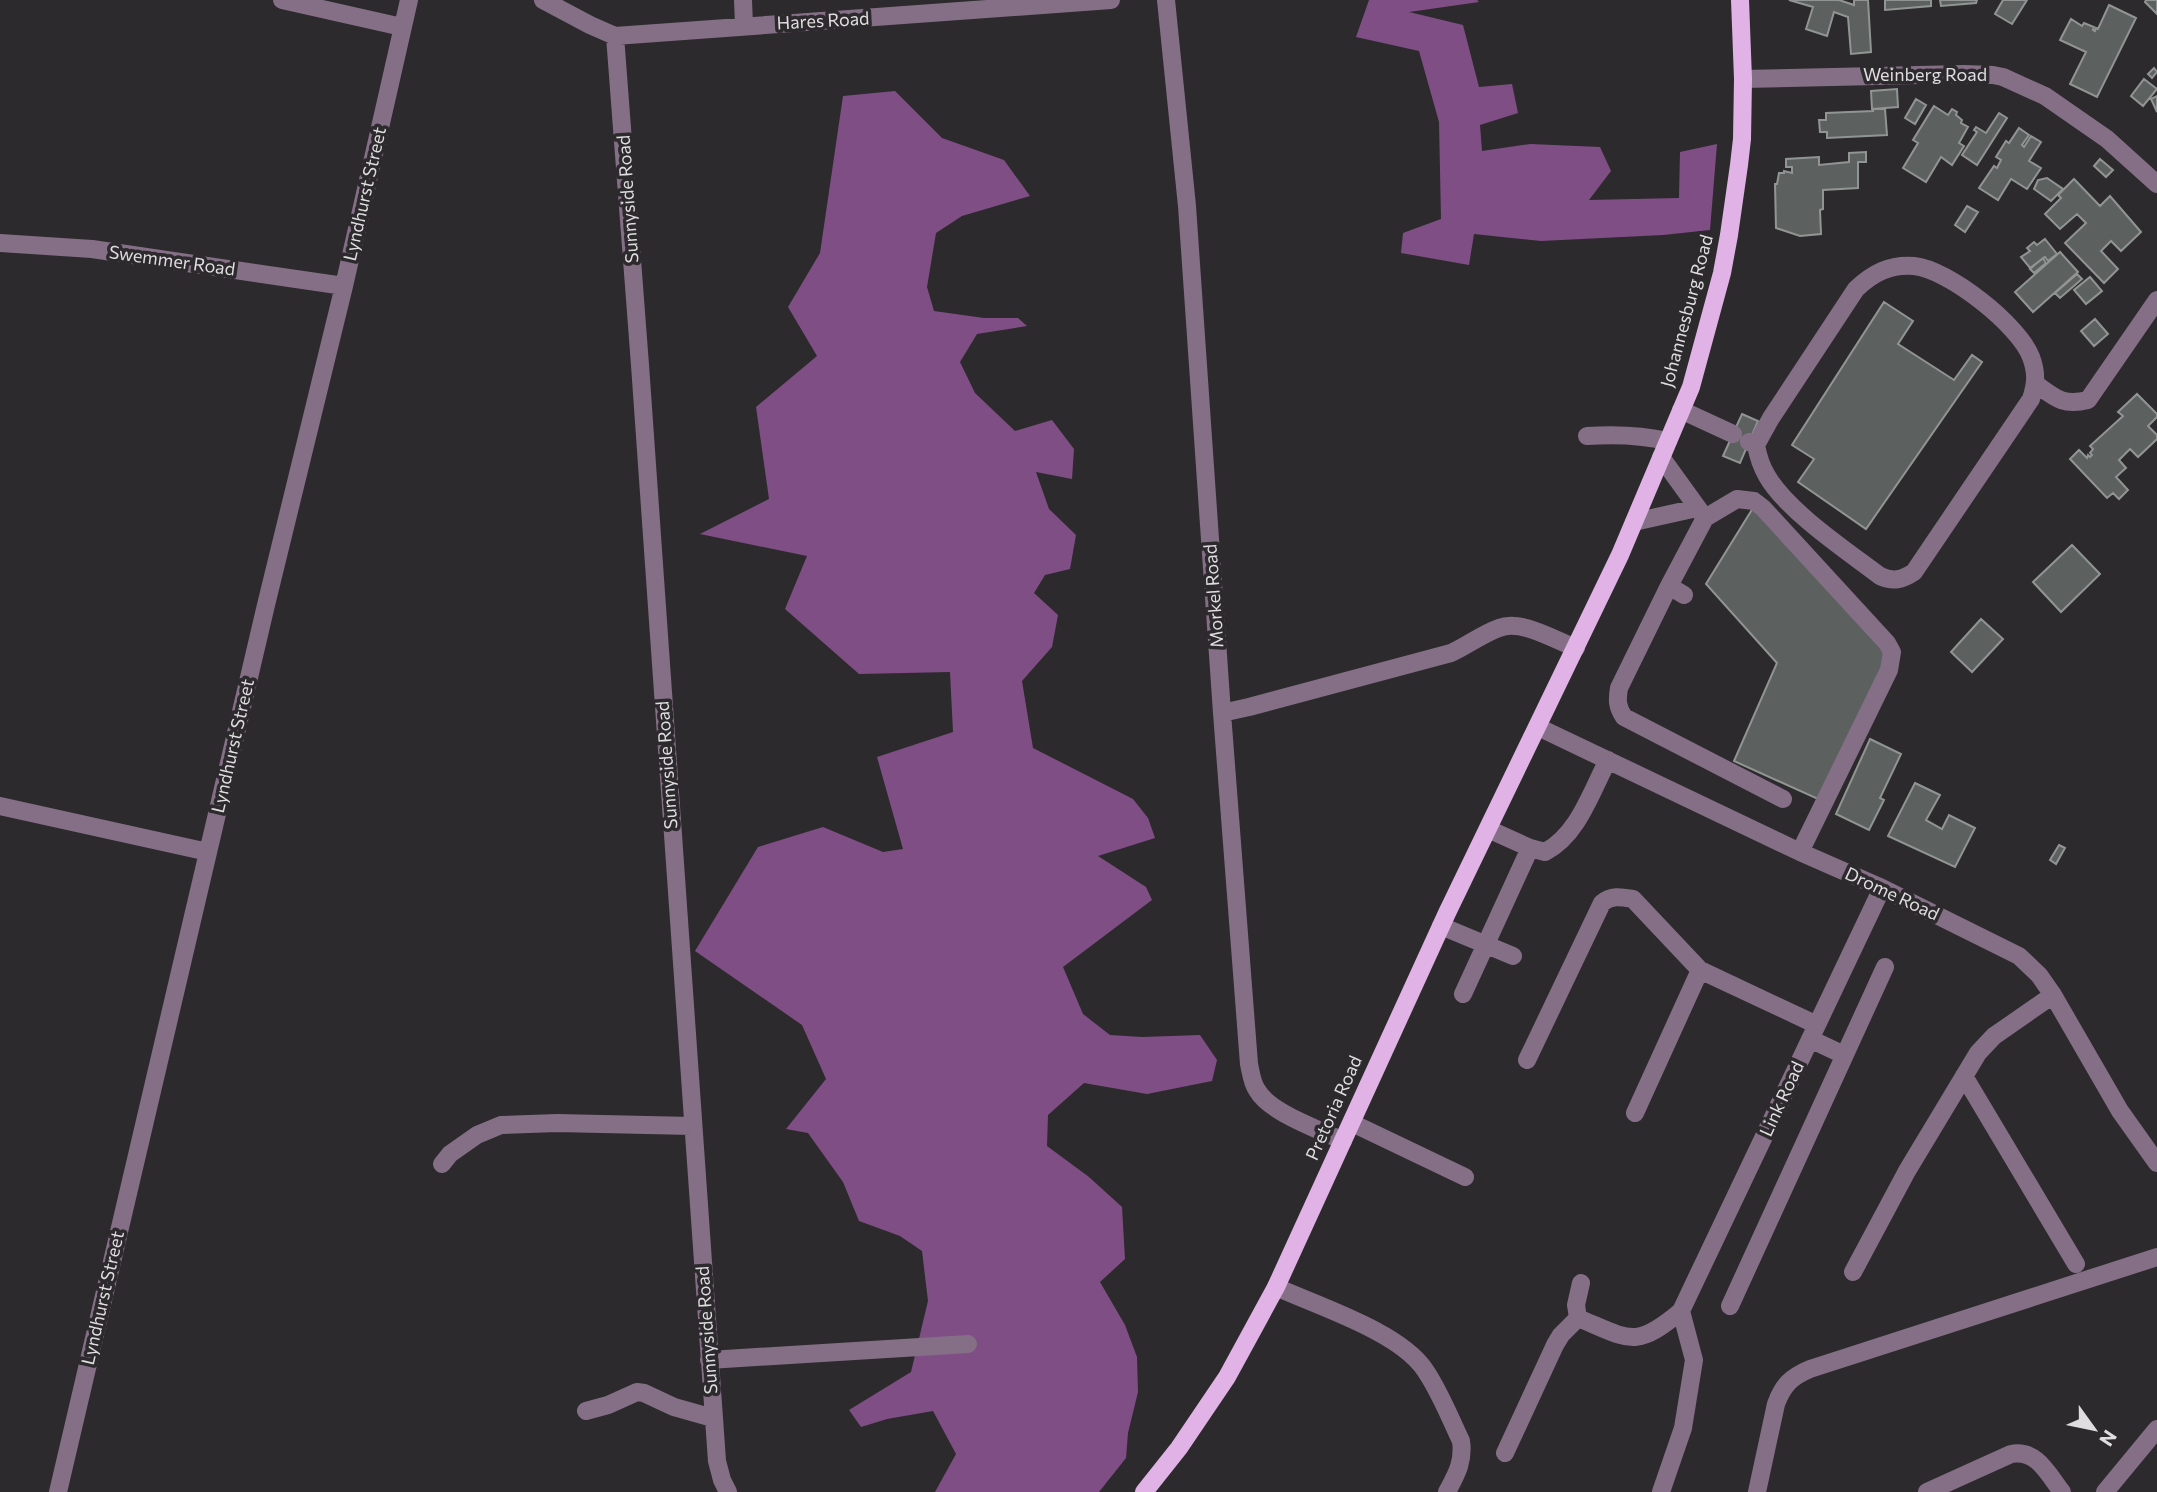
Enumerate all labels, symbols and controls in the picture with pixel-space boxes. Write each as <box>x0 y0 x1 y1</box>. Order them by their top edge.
street label: Hares Road <box>776 7 870 33</box>
street label: Weinberg Road <box>1863 63 1987 85</box>
street label: Lyndhurst Street <box>338 125 390 263</box>
street label: Sunnyside Road <box>612 134 642 264</box>
street label: Johannesburg Road <box>1655 232 1717 389</box>
street label: Swemmer Road <box>108 240 237 280</box>
street label: Morkel Road <box>1198 543 1228 649</box>
street label: Lyndhurst Street <box>206 677 258 815</box>
street label: Sunnyside Road <box>651 700 681 830</box>
street label: Drome Road <box>1842 862 1943 925</box>
street label: Pretoria Road <box>1300 1052 1366 1163</box>
street label: Link Road <box>1754 1057 1808 1140</box>
street label: Lyndhurst Street <box>76 1229 128 1367</box>
street label: Sunnyside Road <box>691 1265 721 1395</box>
north arrow <box>2059 1394 2129 1464</box>
text: N <box>2095 1426 2122 1451</box>

